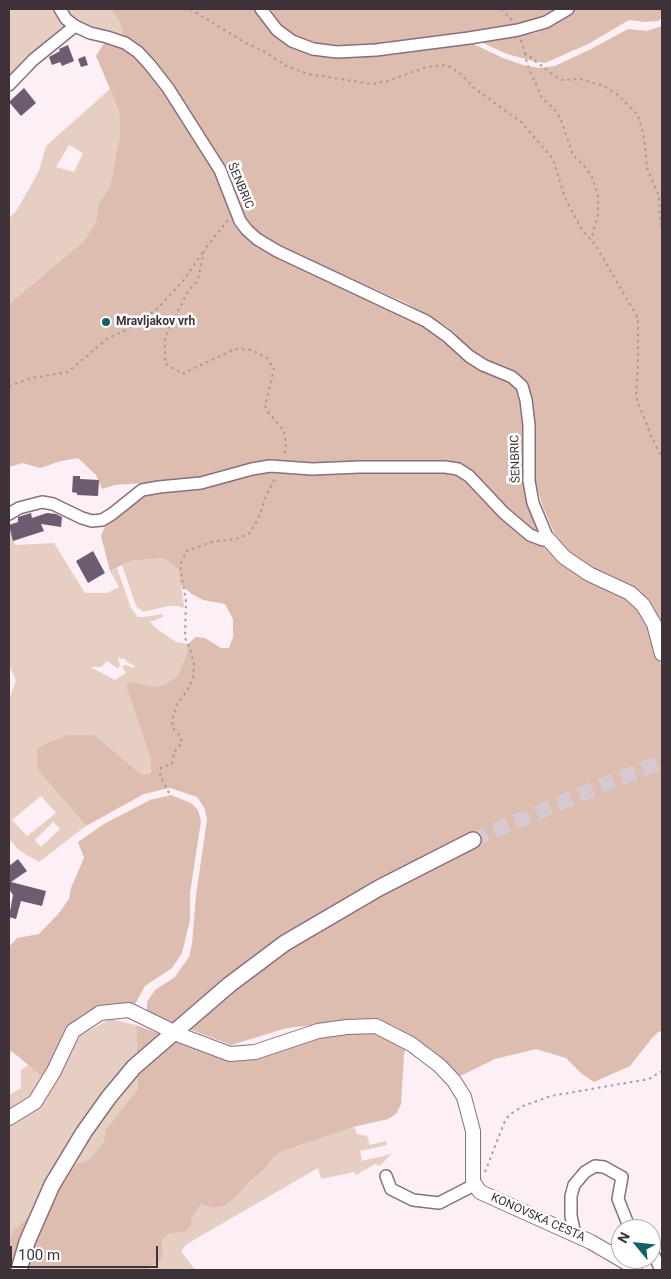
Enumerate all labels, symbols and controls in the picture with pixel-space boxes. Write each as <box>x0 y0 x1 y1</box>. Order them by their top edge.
street label: ŠENBRIC <box>224 161 256 211</box>
place label: Mravljakov vrh <box>116 315 195 329</box>
marker: Mravljakov vrh <box>100 316 112 328</box>
street label: ŠENBRIC <box>508 435 524 483</box>
street label: KONOVSKA CESTA <box>489 1191 587 1245</box>
north arrow <box>611 1219 661 1269</box>
text: N <box>614 1229 633 1246</box>
scale bar <box>12 1236 160 1268</box>
text: 100 m <box>18 1246 60 1264</box>

